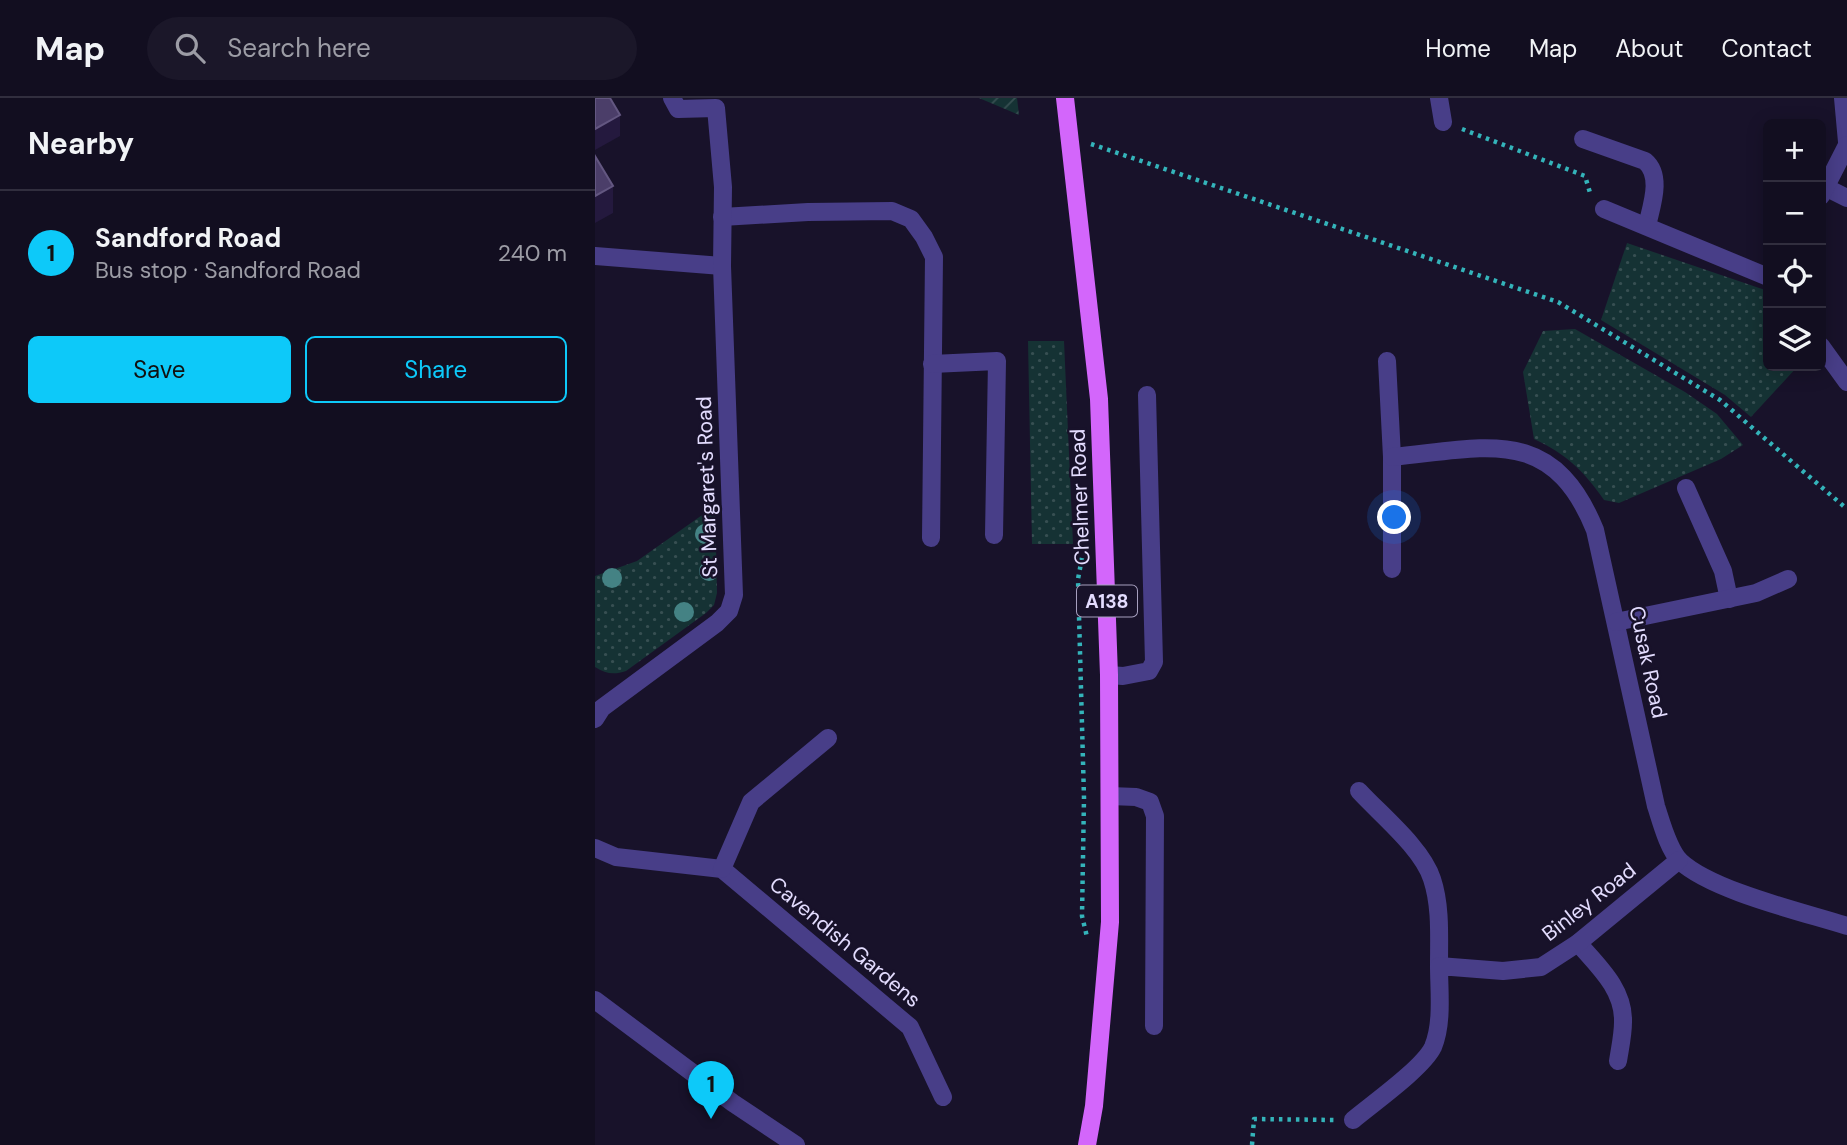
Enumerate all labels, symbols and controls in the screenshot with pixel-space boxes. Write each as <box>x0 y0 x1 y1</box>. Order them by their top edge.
search box <box>147 17 637 80</box>
text: Map <box>35 27 105 70</box>
icon: search <box>171 29 209 67</box>
text: Search here <box>227 31 371 65</box>
text: Home <box>1425 33 1491 64</box>
text: Map <box>1529 33 1577 64</box>
text: About <box>1615 33 1684 64</box>
text: Contact <box>1722 33 1812 64</box>
map controls <box>1763 119 1826 371</box>
button: + <box>1763 119 1826 182</box>
text: Nearby <box>28 124 134 163</box>
button: − <box>1763 182 1826 245</box>
text: Sandford Road <box>95 221 281 255</box>
text: 1 <box>47 238 55 268</box>
text: 240 m <box>498 238 567 268</box>
button: locate <box>1763 245 1826 308</box>
text: Bus stop · Sandford Road <box>95 255 361 285</box>
button: layers <box>1763 308 1826 371</box>
button: Save <box>28 336 291 403</box>
button: Share <box>305 336 567 403</box>
street label: St Margaret's Road <box>690 396 724 578</box>
street label: Chelmer Road <box>1064 428 1096 566</box>
your location <box>1377 500 1411 534</box>
road number: A138 <box>1077 586 1137 616</box>
street label: Cusak Road <box>1622 603 1674 721</box>
street label: Binley Road <box>1536 856 1642 948</box>
street label: Cavendish Gardens <box>763 870 927 1014</box>
pin: 1 <box>688 1061 734 1119</box>

